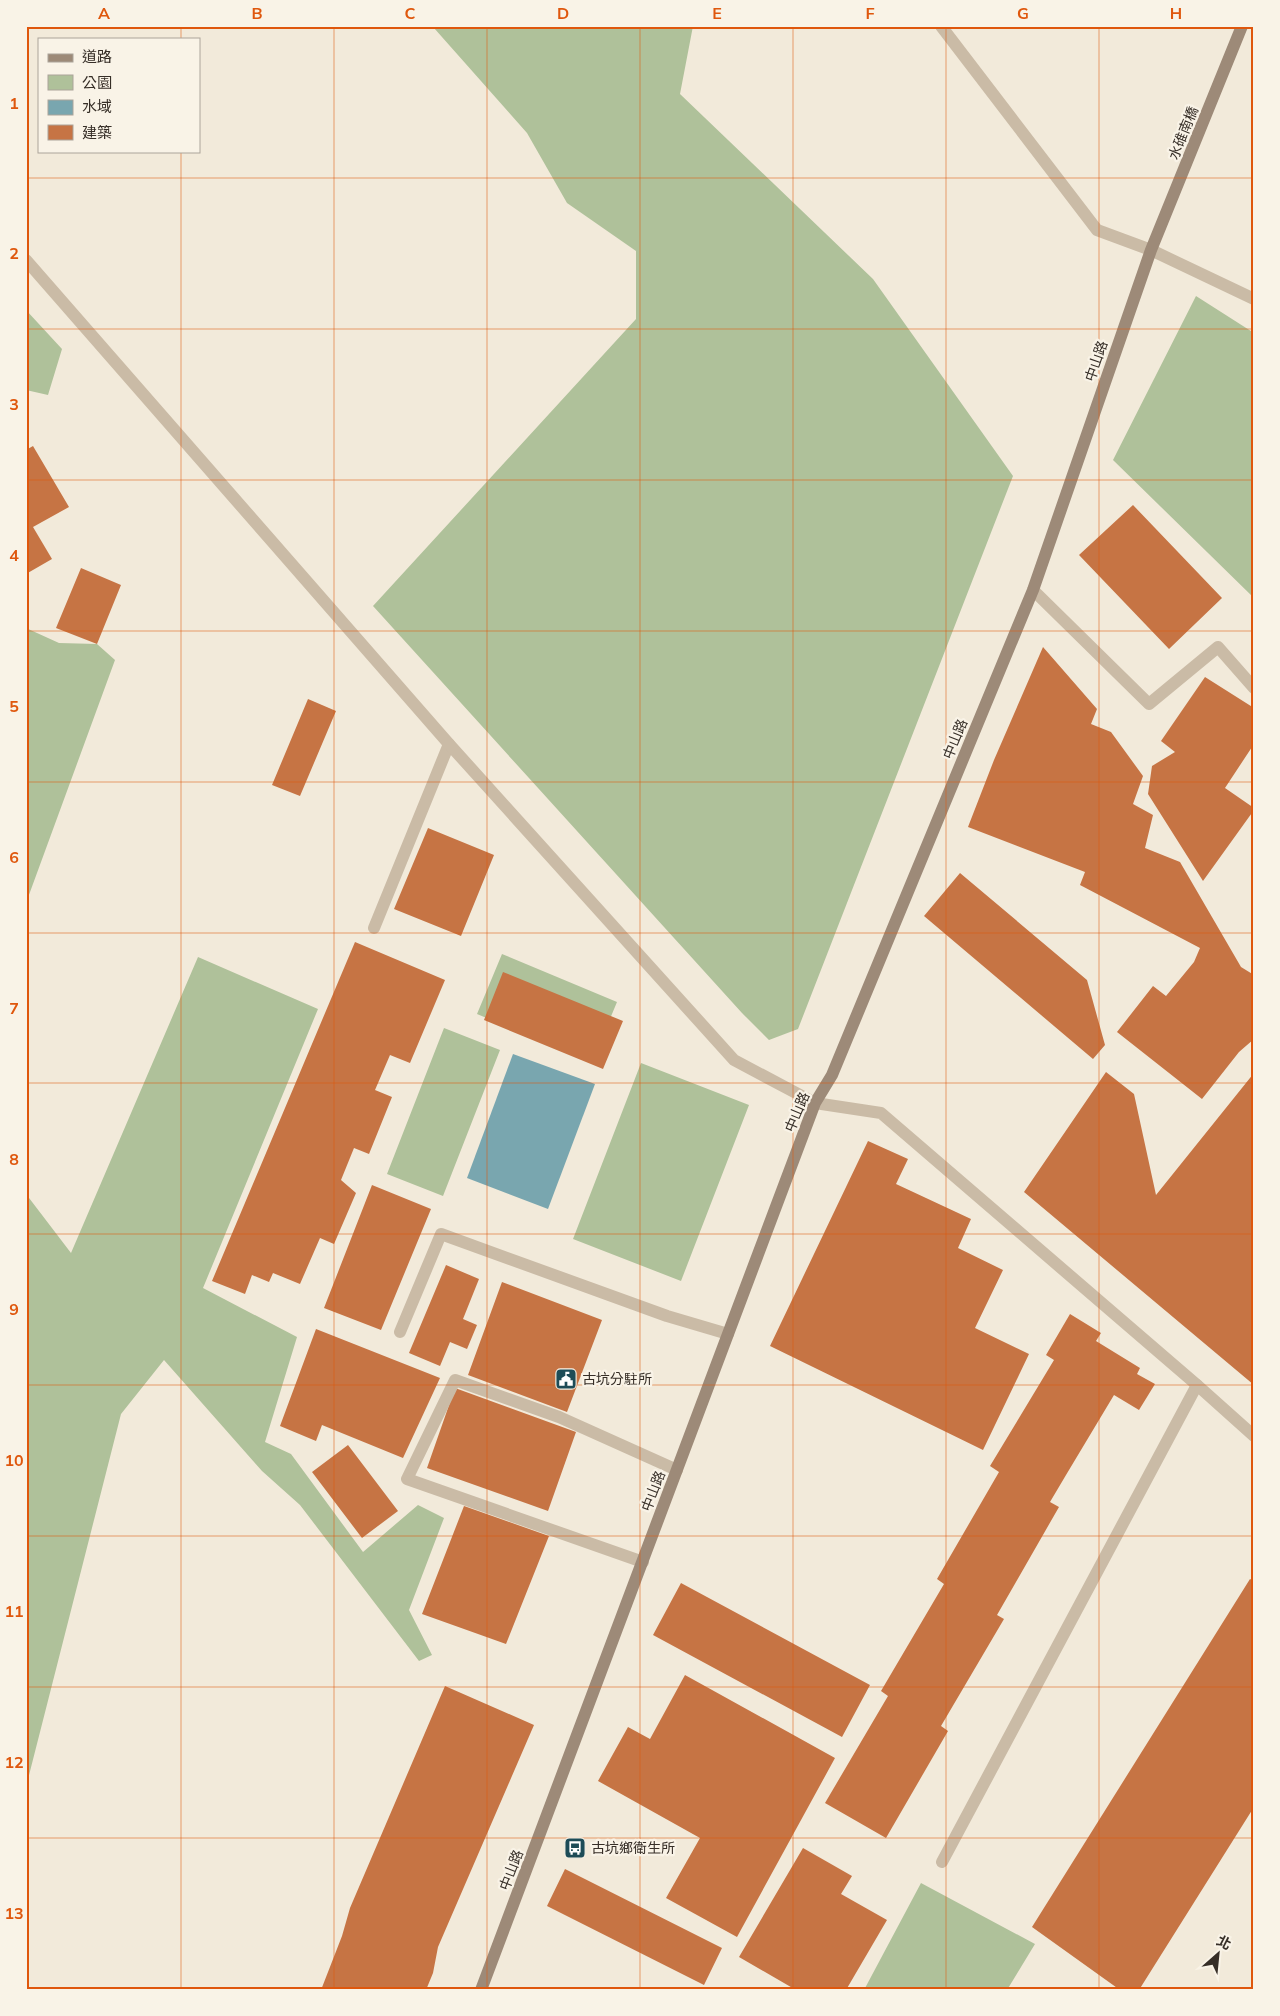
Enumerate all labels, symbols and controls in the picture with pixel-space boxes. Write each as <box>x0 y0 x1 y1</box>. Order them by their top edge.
text: A <box>98 3 110 23</box>
text: B <box>251 3 263 23</box>
text: C <box>405 3 416 23</box>
text: D <box>557 3 569 23</box>
text: E <box>712 3 722 23</box>
text: F <box>865 3 875 23</box>
text: G <box>1017 3 1029 23</box>
text: H <box>1170 3 1182 23</box>
legend <box>38 38 200 152</box>
text: 道路 <box>82 47 112 66</box>
text: 公園 <box>82 73 112 92</box>
text: 1 <box>9 93 19 113</box>
text: 水域 <box>82 97 112 116</box>
street label: 水碓南橋 <box>1164 104 1202 162</box>
text: 建築 <box>82 123 112 142</box>
text: 2 <box>9 243 19 263</box>
street label: 中山路 <box>1081 338 1111 384</box>
text: 3 <box>9 394 19 414</box>
text: 4 <box>9 545 19 565</box>
text: 5 <box>9 696 19 716</box>
street label: 中山路 <box>939 716 971 762</box>
text: 6 <box>9 847 19 867</box>
text: 7 <box>9 998 19 1018</box>
street label: 中山路 <box>781 1089 813 1135</box>
text: 8 <box>9 1149 19 1169</box>
text: 9 <box>9 1299 19 1319</box>
public building icon: 古坑分駐所 <box>554 1367 578 1391</box>
place label: 古坑分駐所 <box>582 1370 652 1388</box>
text: 10 <box>4 1450 24 1470</box>
street label: 中山路 <box>637 1468 669 1514</box>
text: 11 <box>4 1601 24 1621</box>
text: 12 <box>4 1752 24 1772</box>
bus stop icon: 古坑鄉衛生所 <box>563 1836 587 1860</box>
place label: 古坑鄉衛生所 <box>591 1839 675 1857</box>
street label: 中山路 <box>495 1847 527 1893</box>
text: 13 <box>4 1903 24 1923</box>
north arrow <box>1192 1928 1242 1978</box>
text: 北 <box>1214 1931 1234 1954</box>

